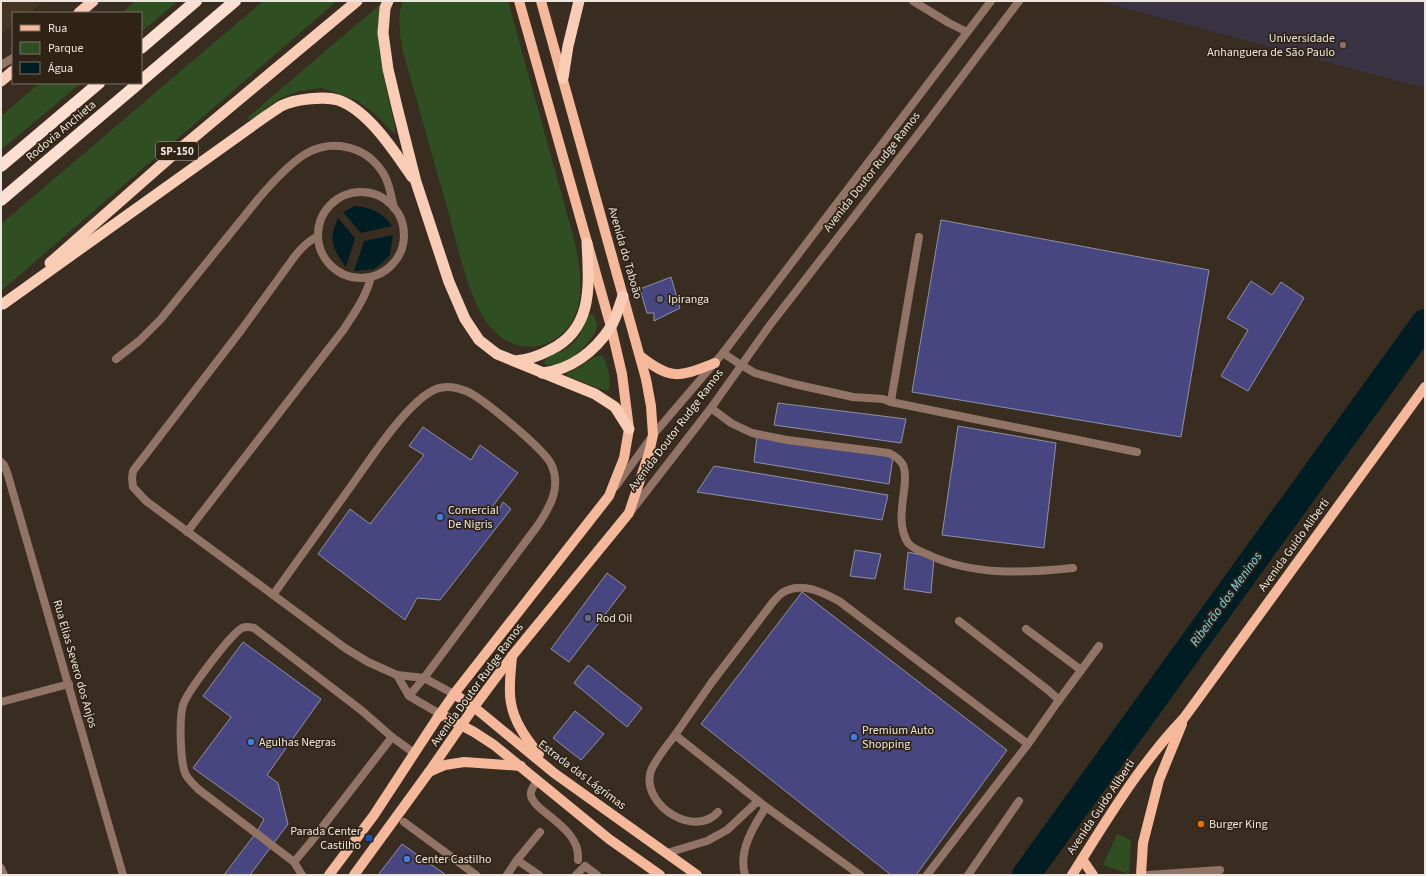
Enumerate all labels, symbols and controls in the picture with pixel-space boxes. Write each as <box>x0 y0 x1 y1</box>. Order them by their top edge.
legend <box>12 12 142 84</box>
text: Rua <box>48 20 67 37</box>
place label: Universidade Anhanguera de São Paulo <box>1207 30 1335 61</box>
text: Parque <box>48 40 84 57</box>
marker: Universidade Anhanguera de São Paulo <box>1338 40 1348 50</box>
text: Água <box>48 60 73 77</box>
street label: Rodovia Anchieta <box>22 97 100 165</box>
street label: Avenida Doutor Rudge Ramos <box>820 108 924 236</box>
road number: SP-150 <box>156 142 198 160</box>
street label: Avenida do Taboão <box>604 205 646 301</box>
place label: Ipiranga <box>668 291 709 308</box>
marker: Ipiranga <box>655 294 665 304</box>
street label: Avenida Doutor Rudge Ramos <box>625 366 727 494</box>
street label: Avenida Guido Aliberti <box>1254 495 1334 595</box>
place label: Comercial De Nigris <box>448 502 499 533</box>
marker: Comercial De Nigris <box>435 512 445 522</box>
water label: Ribeirão dos Meninos <box>1186 548 1266 650</box>
street label: Rua Elias Severo dos Anjos <box>49 598 101 730</box>
place label: Rod Oil <box>596 610 632 627</box>
marker: Rod Oil <box>583 613 593 623</box>
street label: Avenida Doutor Rudge Ramos <box>426 620 528 750</box>
place label: Premium Auto Shopping <box>862 722 934 753</box>
marker: Premium Auto Shopping <box>849 732 859 742</box>
place label: Agulhas Negras <box>259 734 336 751</box>
street label: Estrada das Lágrimas <box>534 736 630 814</box>
marker: Agulhas Negras <box>246 737 256 747</box>
street label: Avenida Guido Aliberti <box>1063 756 1139 858</box>
place label: Burger King <box>1209 816 1268 833</box>
marker: Burger King <box>1196 819 1206 829</box>
place label: Parada Center Castilho <box>290 823 362 854</box>
marker: Parada Center Castilho <box>364 833 374 843</box>
place label: Center Castilho <box>415 851 492 868</box>
marker: Center Castilho <box>402 854 412 864</box>

